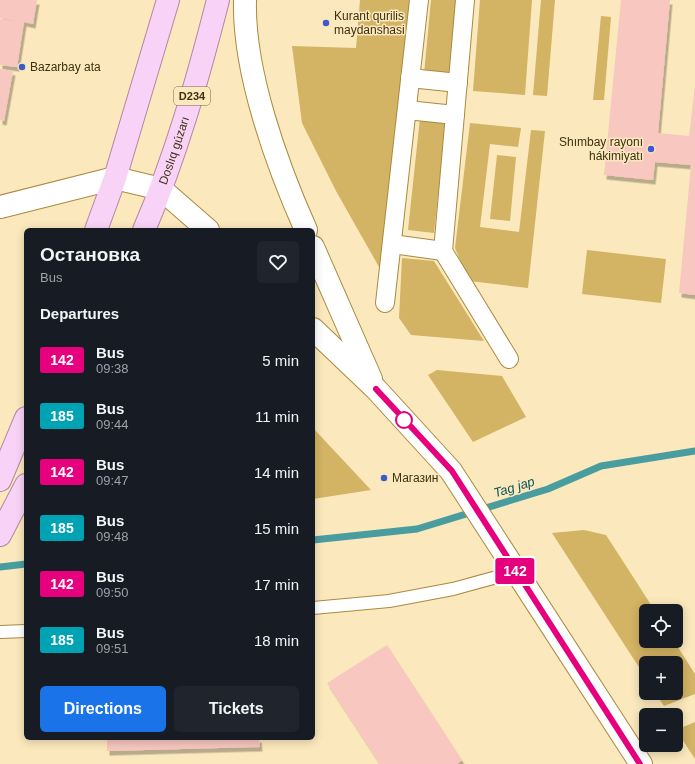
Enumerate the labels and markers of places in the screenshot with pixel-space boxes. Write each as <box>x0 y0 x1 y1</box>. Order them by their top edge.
place label: Kurant qurilis maydanshasi <box>334 9 405 37</box>
marker: Kurant qurilis maydanshasi <box>321 18 331 28</box>
place label: Bazarbay ata <box>30 60 101 74</box>
marker: Bazarbay ata <box>17 62 27 72</box>
place label: Shımbay rayonı hákimiyatı <box>559 135 643 163</box>
marker: Shımbay rayonı hákimiyatı <box>646 144 656 154</box>
unlabelled marker <box>395 411 413 429</box>
place label: Магазин <box>392 471 438 485</box>
marker: Магазин <box>379 473 389 483</box>

